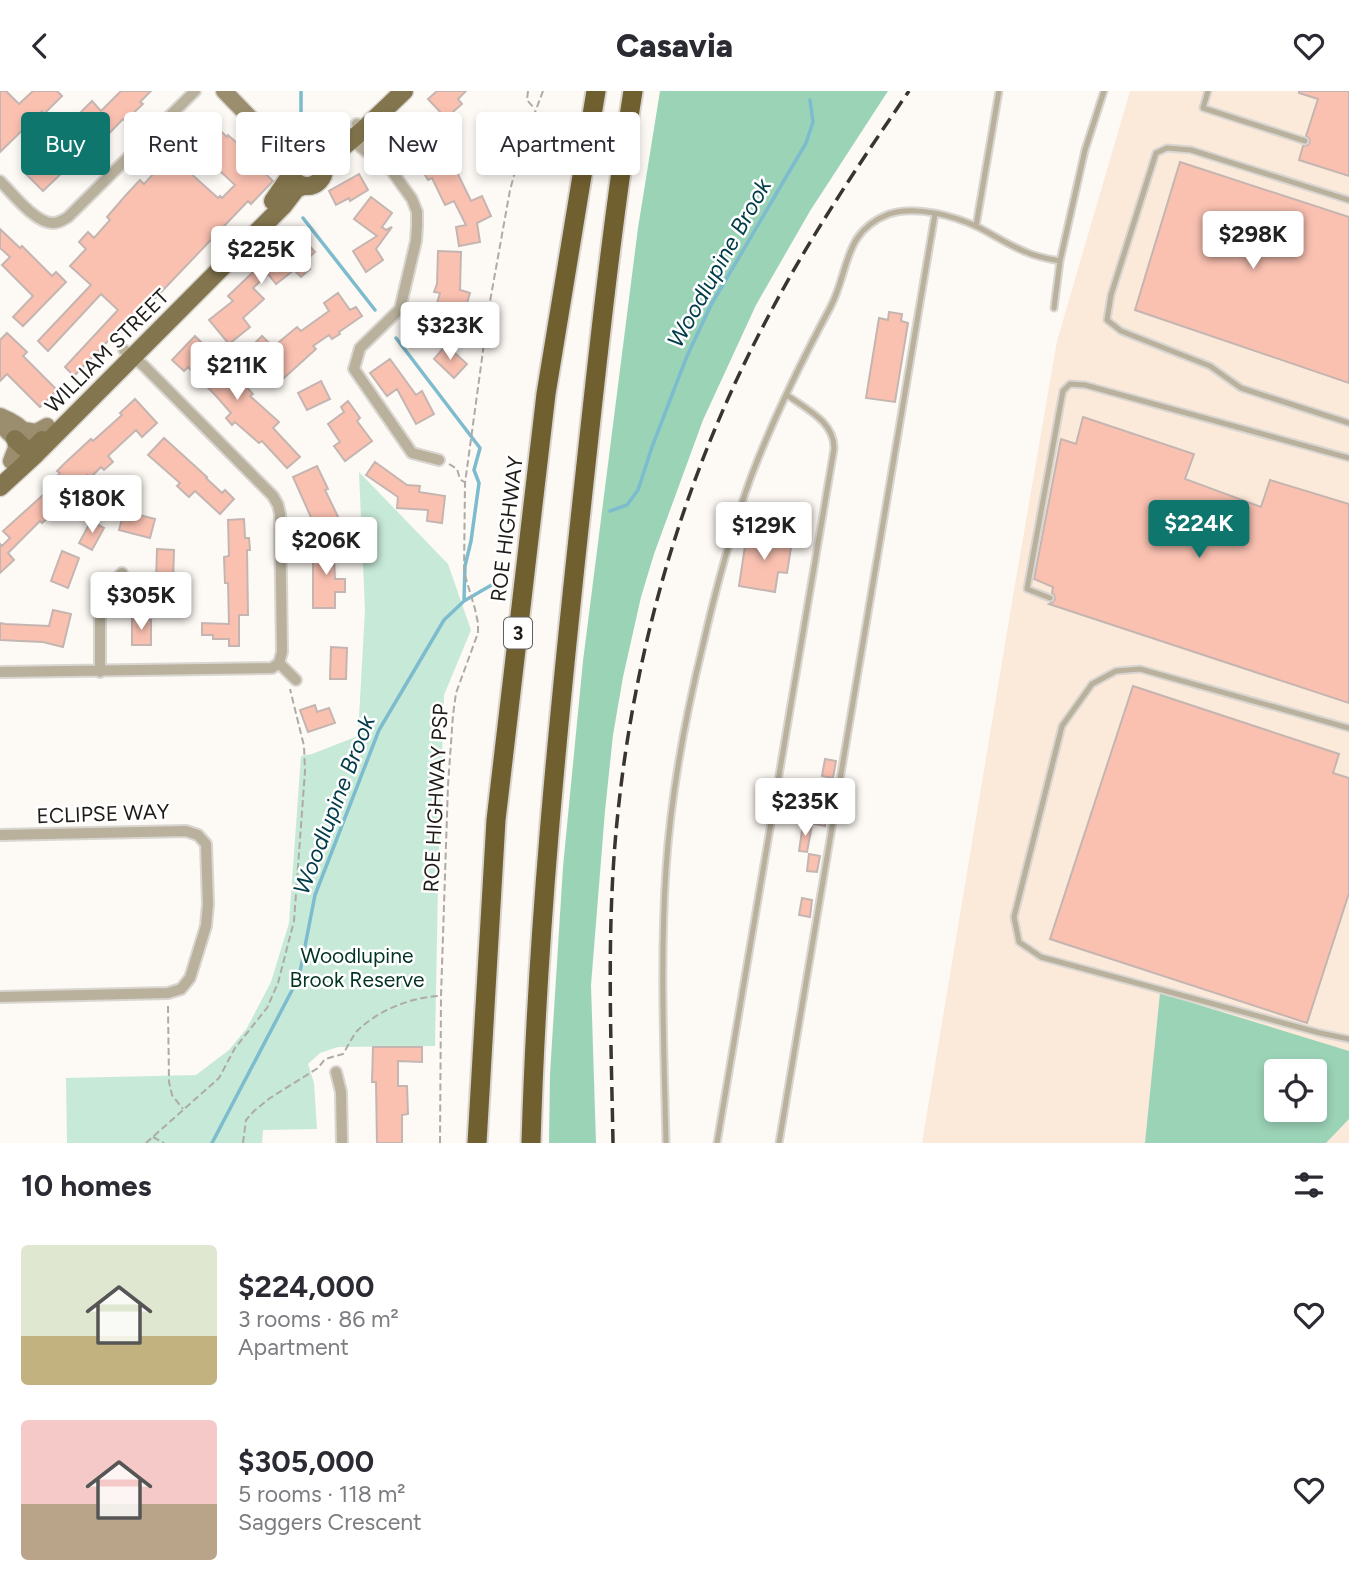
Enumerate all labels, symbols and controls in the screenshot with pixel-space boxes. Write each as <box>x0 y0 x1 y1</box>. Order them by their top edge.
icon: back <box>21 27 59 65</box>
text: Casavia <box>616 27 733 65</box>
icon: heart <box>1290 27 1328 65</box>
chip: Buy <box>21 112 110 175</box>
chip: Rent <box>124 112 222 175</box>
chip: Filters <box>236 112 350 175</box>
chip: New <box>364 112 462 175</box>
chip: Apartment <box>476 112 640 175</box>
water label: Woodlupine Brook <box>661 173 778 353</box>
pin: $298K <box>1204 211 1302 271</box>
text: $298K <box>1219 220 1287 248</box>
pin: $225K <box>212 227 310 286</box>
text: $225K <box>227 235 295 263</box>
street label: WILLIAM STREET <box>40 283 174 418</box>
pin: $323K <box>401 303 499 362</box>
text: $323K <box>417 311 483 339</box>
pin: $211K <box>188 343 286 402</box>
text: $211K <box>207 351 267 379</box>
street label: ROE HIGHWAY <box>485 454 528 603</box>
pin: $180K <box>43 475 141 535</box>
text: $180K <box>59 484 125 512</box>
pin: $224K <box>1150 501 1248 560</box>
pin: $129K <box>715 503 813 562</box>
text: $224K <box>1164 509 1234 537</box>
text: $129K <box>732 511 796 539</box>
pin: $206K <box>277 517 375 577</box>
text: $206K <box>291 526 361 554</box>
pin: $305K <box>92 573 190 632</box>
text: $305K <box>106 581 176 609</box>
road number: 3 <box>504 617 532 649</box>
street label: ROE HIGHWAY PSP <box>418 703 453 893</box>
water label: Woodlupine Brook <box>287 711 381 898</box>
pin: $235K <box>756 779 854 838</box>
text: $235K <box>771 787 839 815</box>
street label: ECLIPSE WAY <box>36 799 170 828</box>
park label: Woodlupine Brook Reserve <box>290 943 424 992</box>
map controls <box>1264 1059 1327 1122</box>
button: locate <box>1264 1059 1327 1122</box>
icon: filters <box>1290 1166 1328 1204</box>
text: 10 homes <box>21 1167 152 1204</box>
text: $224,000 <box>238 1268 374 1305</box>
icon: home <box>77 1273 161 1357</box>
icon: heart <box>1290 1296 1328 1334</box>
text: 3 rooms · 86 m² <box>238 1305 399 1333</box>
text: Apartment <box>238 1333 349 1361</box>
text: $305,000 <box>238 1443 374 1480</box>
icon: home <box>77 1448 161 1532</box>
icon: heart <box>1290 1471 1328 1509</box>
text: 5 rooms · 118 m² <box>238 1480 406 1508</box>
text: Saggers Crescent <box>238 1508 422 1536</box>

